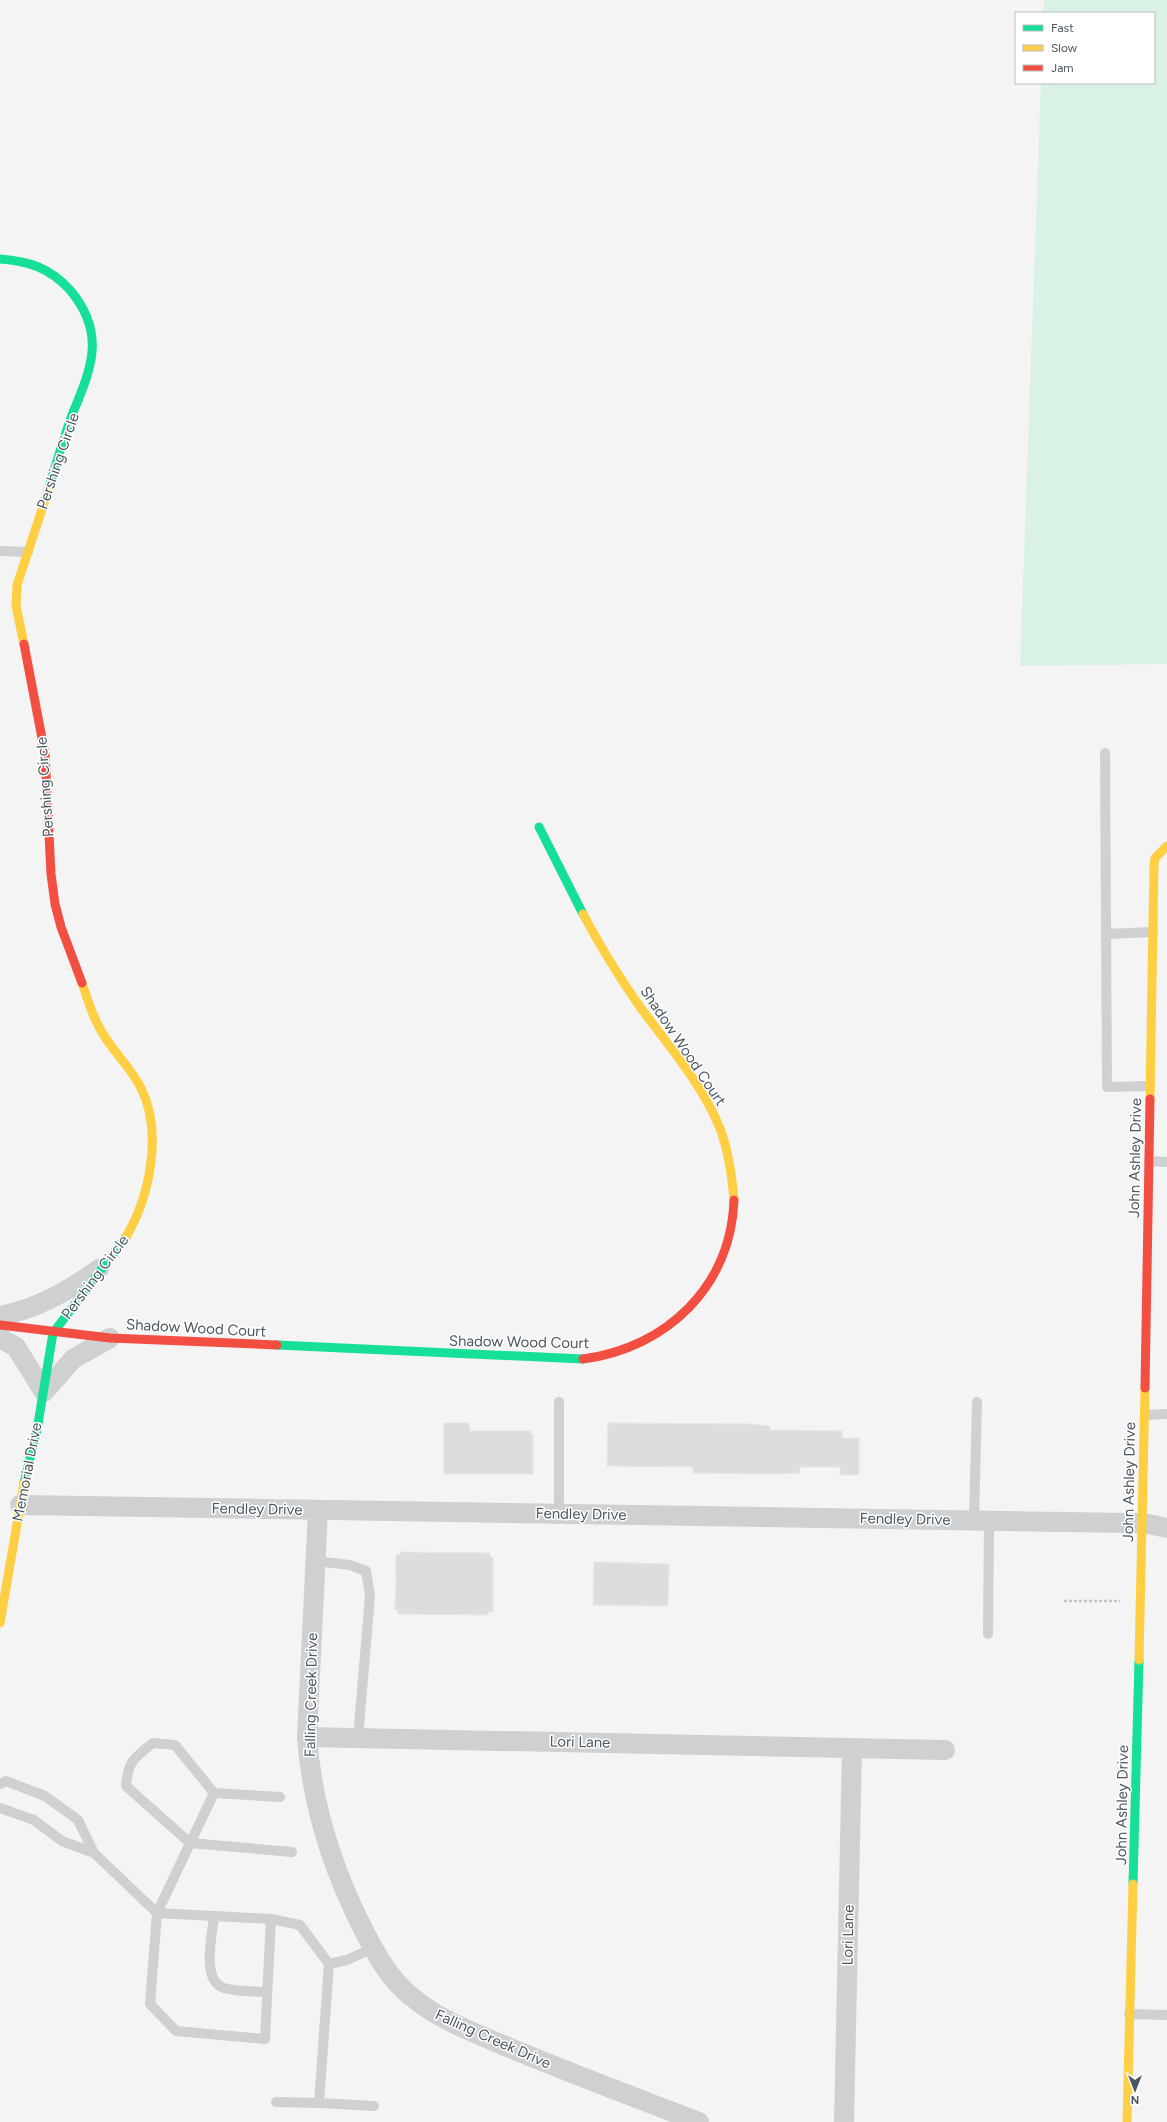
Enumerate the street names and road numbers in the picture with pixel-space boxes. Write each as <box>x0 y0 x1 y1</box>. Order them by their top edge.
street label: Pershing Circle <box>33 411 83 511</box>
street label: Pershing Circle <box>33 736 57 838</box>
street label: Shadow Wood Court <box>636 983 730 1109</box>
street label: John Ashley Drive <box>1125 1098 1145 1218</box>
street label: Pershing Circle <box>58 1231 132 1323</box>
street label: Shadow Wood Court <box>125 1315 267 1341</box>
street label: Shadow Wood Court <box>449 1332 590 1352</box>
street label: Memorial Drive <box>9 1421 45 1523</box>
street label: John Ashley Drive <box>1119 1422 1139 1542</box>
street label: Fendley Drive <box>211 1499 303 1519</box>
street label: Fendley Drive <box>535 1504 627 1524</box>
street label: Fendley Drive <box>859 1509 951 1529</box>
street label: Falling Creek Drive <box>301 1633 321 1757</box>
street label: Lori Lane <box>549 1732 611 1752</box>
street label: John Ashley Drive <box>1112 1745 1132 1865</box>
street label: Lori Lane <box>838 1904 858 1966</box>
street label: Falling Creek Drive <box>432 2005 554 2073</box>

